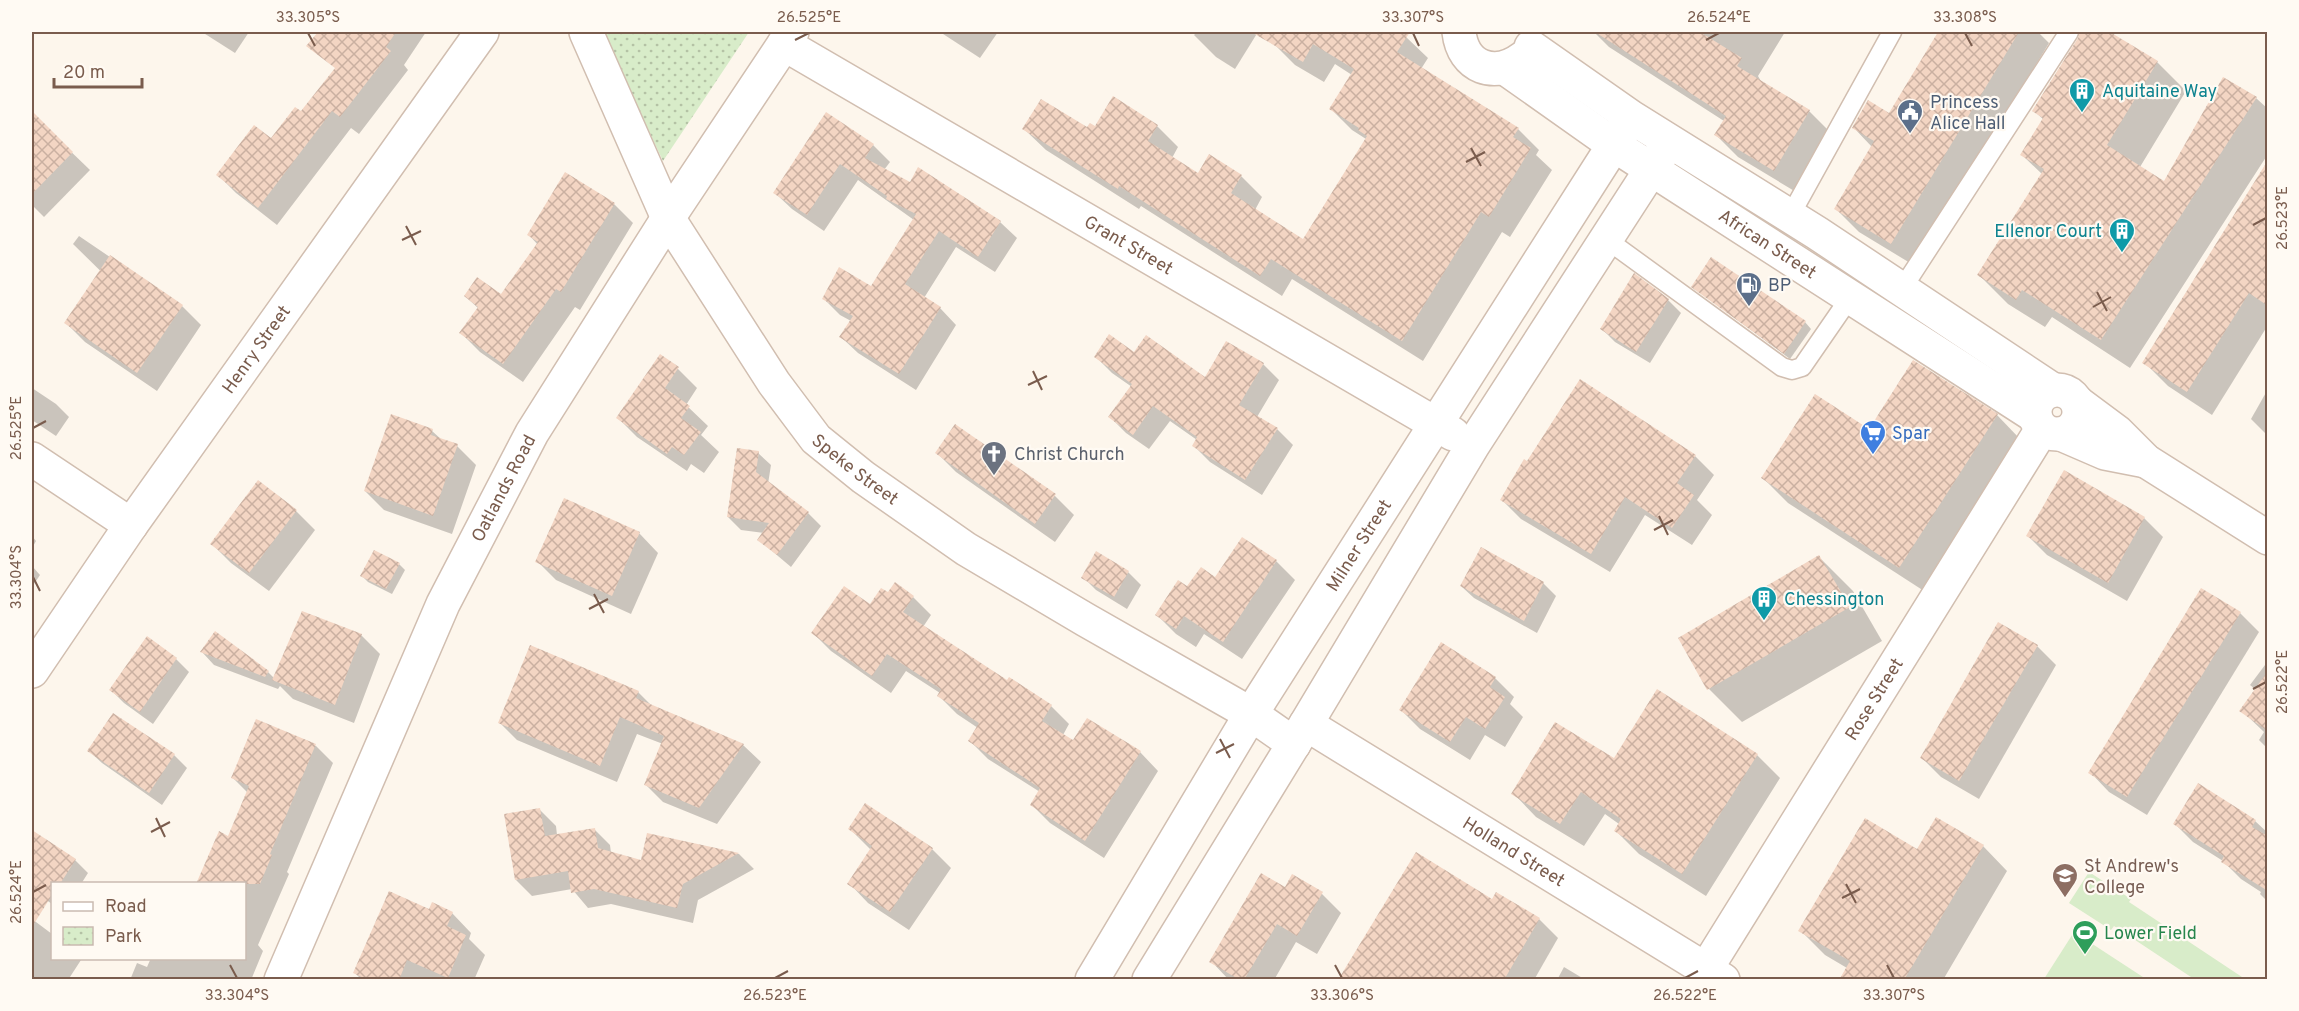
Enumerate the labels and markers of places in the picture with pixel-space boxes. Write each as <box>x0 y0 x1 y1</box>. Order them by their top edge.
building icon: Aquitaine Way <box>2067 76 2097 114</box>
place label: Aquitaine Way <box>2102 81 2217 104</box>
place label: Princess Alice Hall <box>1930 92 2006 136</box>
public building icon: Princess Alice Hall <box>1895 97 1925 135</box>
building icon: Ellenor Court <box>2107 216 2137 254</box>
place label: Ellenor Court <box>1994 221 2102 244</box>
fuel station icon: BP <box>1734 270 1764 308</box>
place label: BP <box>1768 275 1791 298</box>
supermarket icon: Spar <box>1858 418 1888 456</box>
place label: Spar <box>1892 423 1930 446</box>
church icon: Christ Church <box>979 439 1009 477</box>
place label: Christ Church <box>1014 444 1125 467</box>
building icon: Chessington <box>1749 584 1779 622</box>
place label: Chessington <box>1784 589 1884 612</box>
place label: St Andrew's College <box>2084 856 2179 900</box>
school or university icon: St Andrew's College <box>2050 861 2080 899</box>
sports icon: Lower Field <box>2070 918 2100 956</box>
place label: Lower Field <box>2104 923 2197 946</box>

